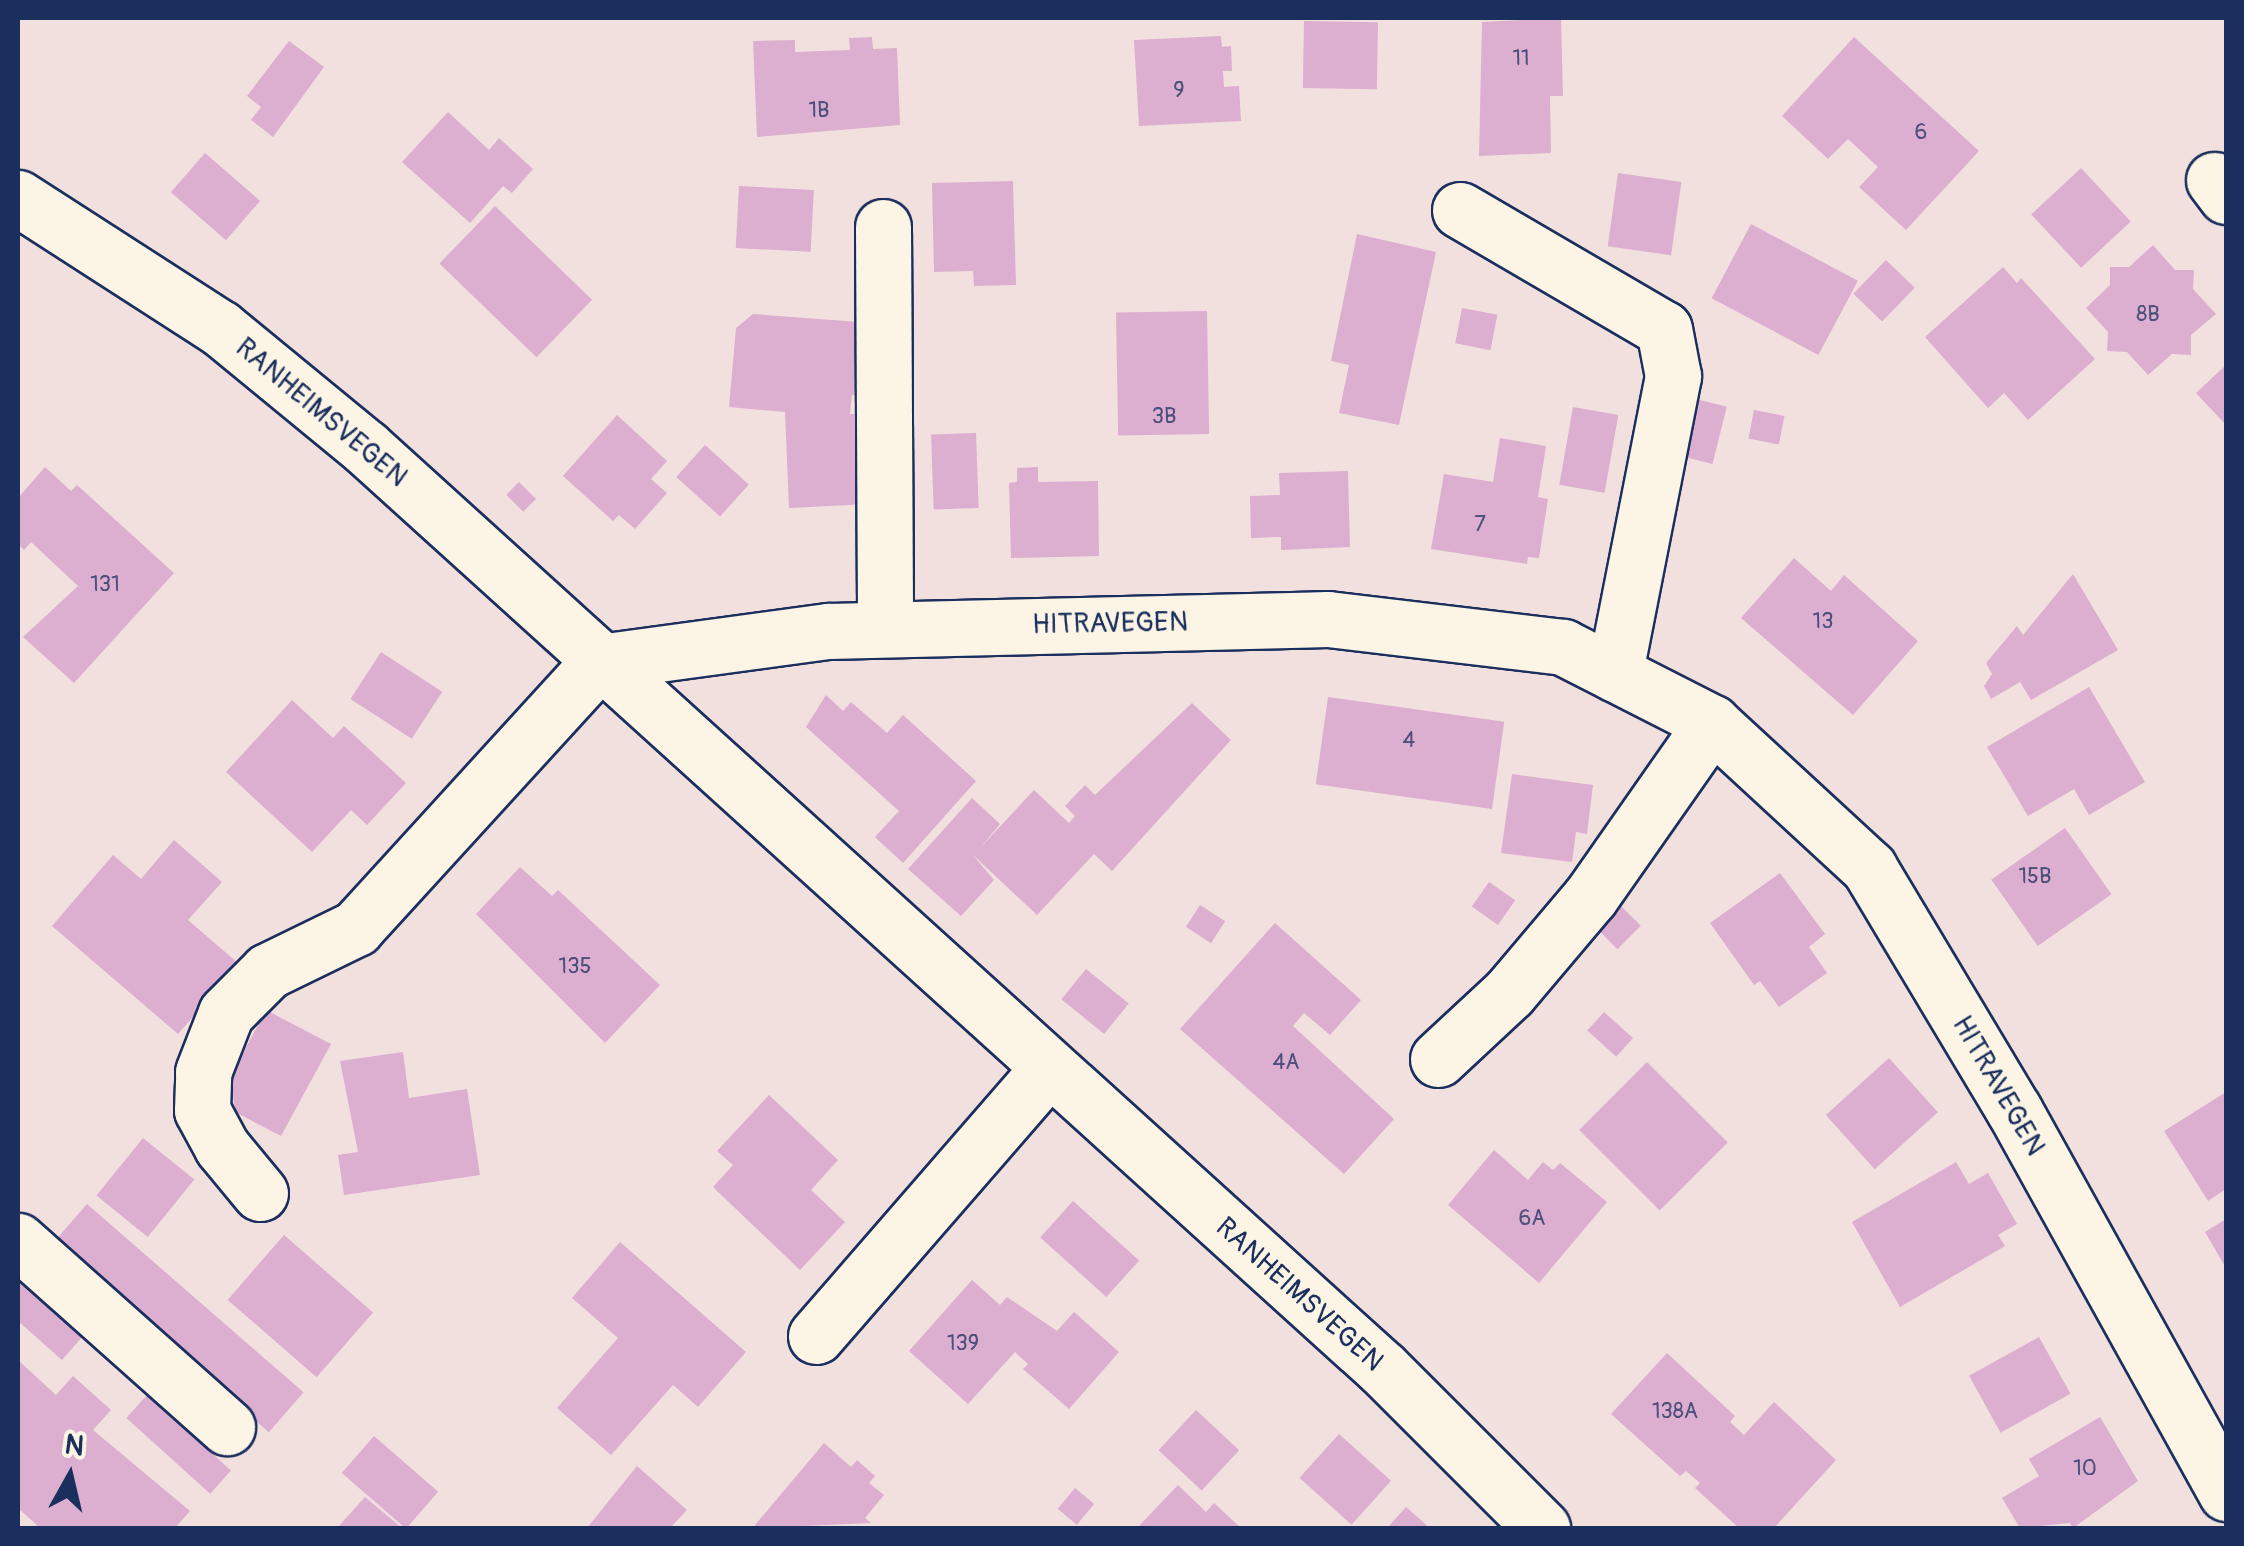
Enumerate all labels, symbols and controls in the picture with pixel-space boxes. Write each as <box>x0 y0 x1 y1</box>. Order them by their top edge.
house number: 11 <box>1512 46 1530 72</box>
house number: 9 <box>1173 78 1185 104</box>
house number: 1B <box>808 98 830 124</box>
house number: 6 <box>1915 120 1927 146</box>
house number: 8B <box>2136 302 2160 328</box>
street label: RANHEIMSVEGEN <box>228 331 414 495</box>
house number: 3B <box>1152 404 1176 430</box>
house number: 7 <box>1474 512 1486 538</box>
house number: 131 <box>90 572 120 598</box>
street label: HITRAVEGEN <box>1032 606 1188 642</box>
house number: 13 <box>1813 609 1833 635</box>
house number: 4 <box>1403 728 1415 754</box>
house number: 15B <box>2019 864 2051 890</box>
house number: 135 <box>559 954 591 980</box>
street label: HITRAVEGEN <box>1944 1010 2052 1162</box>
house number: 4A <box>1272 1050 1300 1076</box>
house number: 6A <box>1518 1206 1546 1232</box>
street label: RANHEIMSVEGEN <box>1208 1211 1390 1379</box>
house number: 139 <box>947 1331 979 1357</box>
house number: 138A <box>1652 1399 1698 1425</box>
north arrow <box>20 1426 120 1526</box>
text: N <box>62 1427 86 1464</box>
house number: 10 <box>2073 1456 2097 1482</box>

